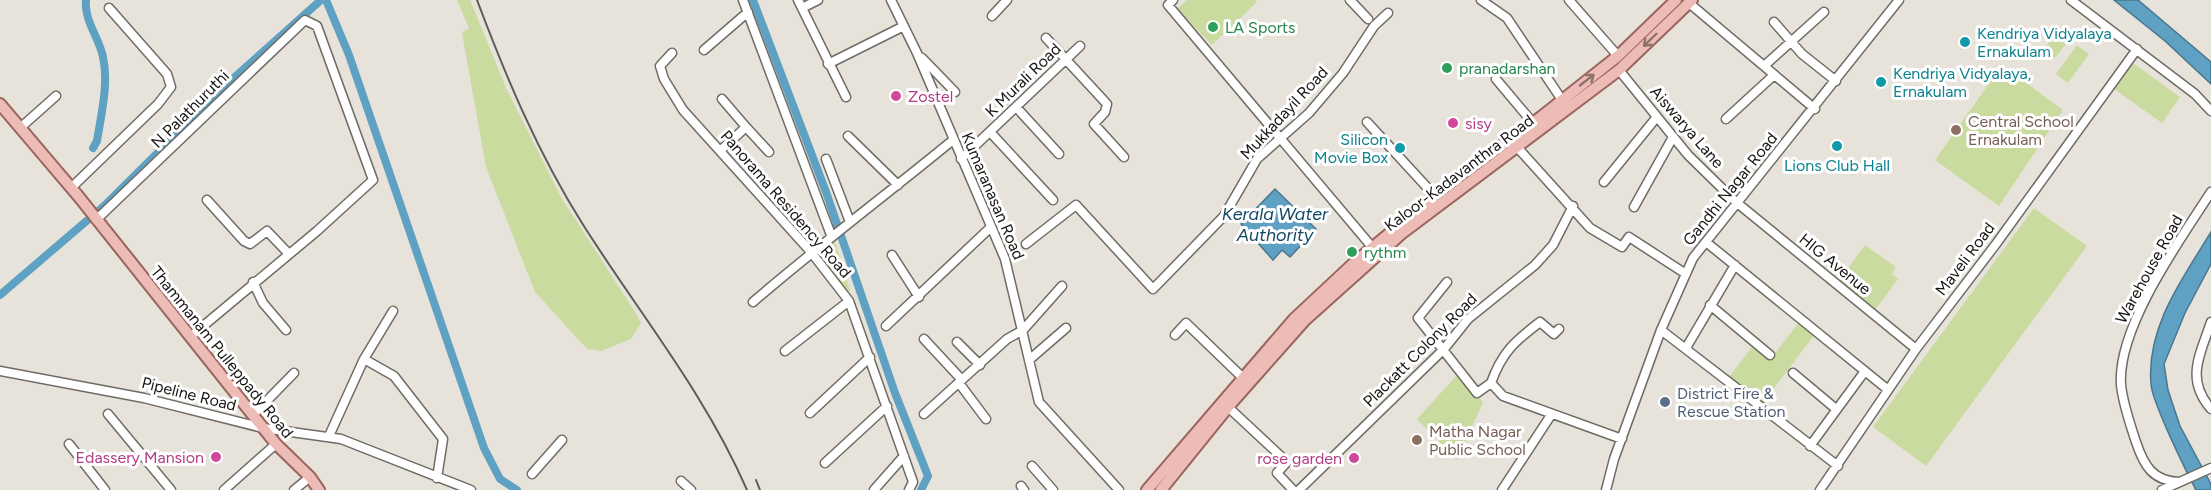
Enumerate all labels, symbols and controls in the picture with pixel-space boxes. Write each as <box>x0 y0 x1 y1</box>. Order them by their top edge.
place label: LA Sports <box>1225 18 1296 37</box>
marker: LA Sports <box>1206 20 1220 34</box>
place label: Kendriya Vidyalaya Ernakulam <box>1977 24 2112 61</box>
one-way arrow <box>1642 32 1657 47</box>
marker: Kendriya Vidyalaya Ernakulam <box>1958 35 1972 49</box>
street label: K Murali Road <box>981 39 1065 121</box>
place label: pranadarshan <box>1459 59 1556 78</box>
marker: pranadarshan <box>1440 61 1454 75</box>
street label: Mukkadayil Road <box>1236 63 1332 163</box>
place label: Kendriya Vidyalaya, Ernakulam <box>1893 64 2031 101</box>
street label: N Palathuruthi <box>147 66 233 152</box>
one-way arrow <box>1579 74 1595 87</box>
marker: Kendriya Vidyalaya, Ernakulam <box>1874 75 1888 89</box>
street label: Aiswarya Lane <box>1646 82 1728 172</box>
place label: Zostel <box>908 87 953 106</box>
marker: Zostel <box>889 89 903 103</box>
street label: Kaloor-Kadavanthra Road <box>1381 111 1537 235</box>
place label: Central School Ernakulam <box>1968 112 2074 149</box>
place label: sisy <box>1465 114 1493 133</box>
marker: sisy <box>1446 116 1460 130</box>
marker: Central School Ernakulam <box>1949 123 1963 137</box>
street label: Panorama Residency Road <box>717 126 855 282</box>
street label: Kumaranasan Road <box>958 129 1028 263</box>
street label: Gandhi Nagar Road <box>1679 129 1781 249</box>
place label: Silicon Movie Box <box>1314 130 1388 167</box>
marker: Lions Club Hall <box>1830 139 1844 153</box>
marker: Silicon Movie Box <box>1393 141 1407 155</box>
place label: Lions Club Hall <box>1784 156 1890 175</box>
water label: Kerala Water Authority <box>1222 203 1329 246</box>
street label: Warehouse Road <box>2111 211 2187 327</box>
street label: Maveli Road <box>1931 219 1999 299</box>
street label: HIG Avenue <box>1795 229 1875 299</box>
place label: rythm <box>1364 243 1406 262</box>
marker: rythm <box>1345 245 1359 259</box>
street label: Thammanam Pulleppady Road <box>147 262 297 442</box>
street label: Plackatt Colony Road <box>1359 289 1481 411</box>
street label: Pipeline Road <box>140 373 238 415</box>
place label: District Fire & Rescue Station <box>1677 384 1786 421</box>
marker: District Fire & Rescue Station <box>1658 395 1672 409</box>
place label: Matha Nagar Public School <box>1429 422 1526 459</box>
marker: Matha Nagar Public School <box>1410 433 1424 447</box>
place label: Edassery Mansion <box>76 448 204 467</box>
place label: rose garden <box>1257 449 1342 468</box>
marker: Edassery Mansion <box>209 450 223 464</box>
marker: rose garden <box>1347 451 1361 465</box>

